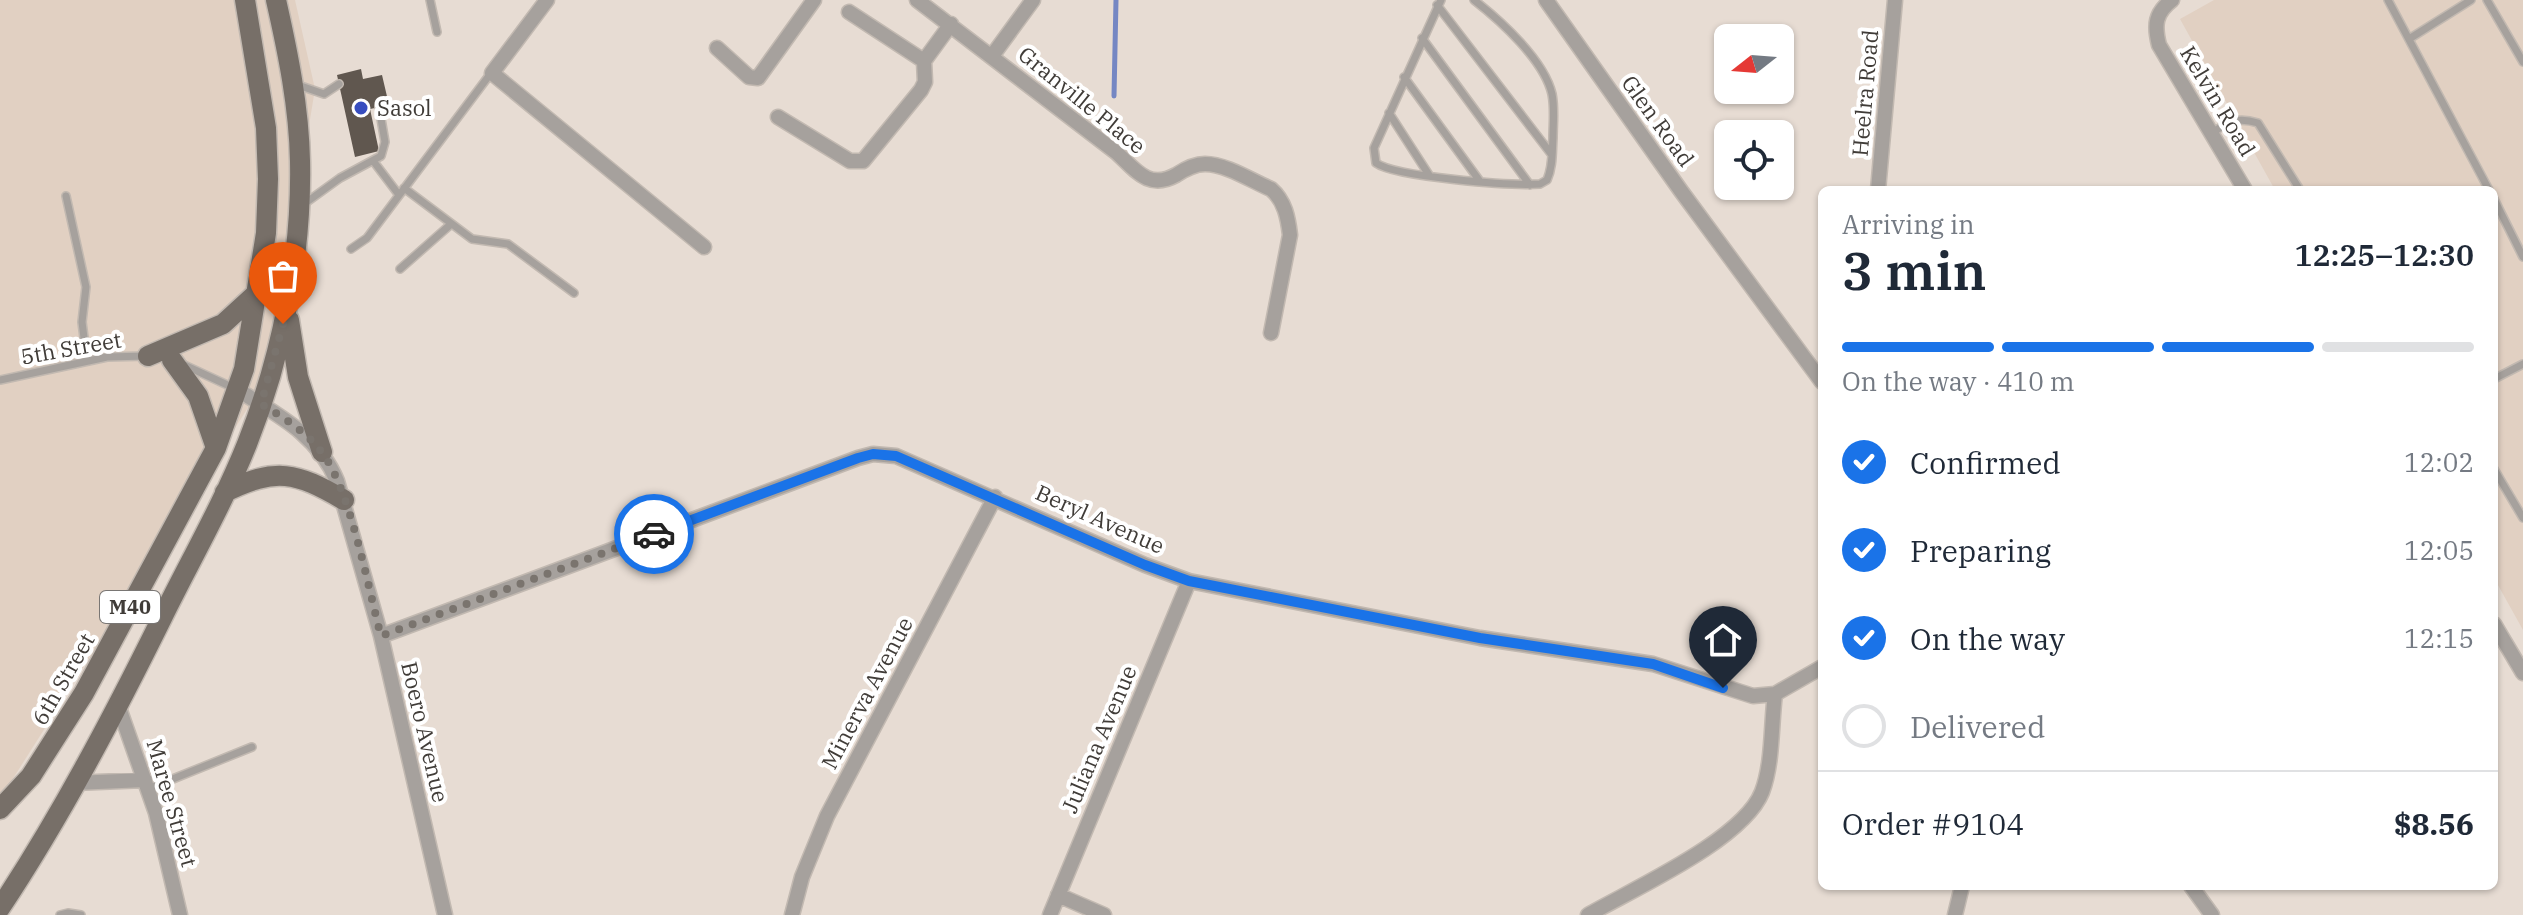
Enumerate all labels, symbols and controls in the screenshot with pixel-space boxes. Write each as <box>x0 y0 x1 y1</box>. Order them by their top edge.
north arrow <box>1714 24 1794 104</box>
map controls <box>1714 24 1794 200</box>
street label: Heelra Road <box>1845 29 1884 157</box>
street label: Granville Place <box>1013 39 1152 160</box>
street label: Kelvin Road <box>2174 40 2263 161</box>
street label: Glen Road <box>1616 69 1701 172</box>
place label: Sasol <box>377 93 432 122</box>
marker: Sasol <box>352 99 370 117</box>
button: locate <box>1714 120 1794 200</box>
text: Arriving in <box>1842 207 1975 241</box>
text: 12:25–12:30 <box>2294 235 2474 274</box>
text: 3 min <box>1842 237 1987 304</box>
pin <box>249 242 317 324</box>
icon: bag <box>261 254 305 298</box>
street label: 5th Street <box>18 324 124 371</box>
text: On the way · 410 m <box>1842 364 2075 398</box>
icon: check <box>1842 440 1886 484</box>
text: Confirmed <box>1910 443 2061 482</box>
text: 12:02 <box>2404 445 2474 479</box>
street label: Beryl Avenue <box>1031 477 1169 560</box>
courier <box>614 494 694 574</box>
icon: car <box>632 512 676 556</box>
icon: check <box>1842 528 1886 572</box>
text: Preparing <box>1910 531 2051 570</box>
text: 12:05 <box>2404 533 2474 567</box>
road number: M40 <box>100 591 160 623</box>
pin <box>1689 606 1757 688</box>
street label: Minerva Avenue <box>814 612 919 774</box>
icon: check <box>1842 616 1886 660</box>
icon: home <box>1701 618 1745 662</box>
text: On the way <box>1910 619 2065 658</box>
text: 12:15 <box>2404 621 2474 655</box>
street label: 6th Street <box>25 627 101 730</box>
street label: Boero Avenue <box>395 659 456 805</box>
street label: Juliana Avenue <box>1054 661 1143 817</box>
text: Delivered <box>1910 707 2045 746</box>
street label: Maree Street <box>140 736 205 870</box>
text: Order #9104 <box>1842 804 2024 843</box>
text: $8.56 <box>2394 804 2474 843</box>

